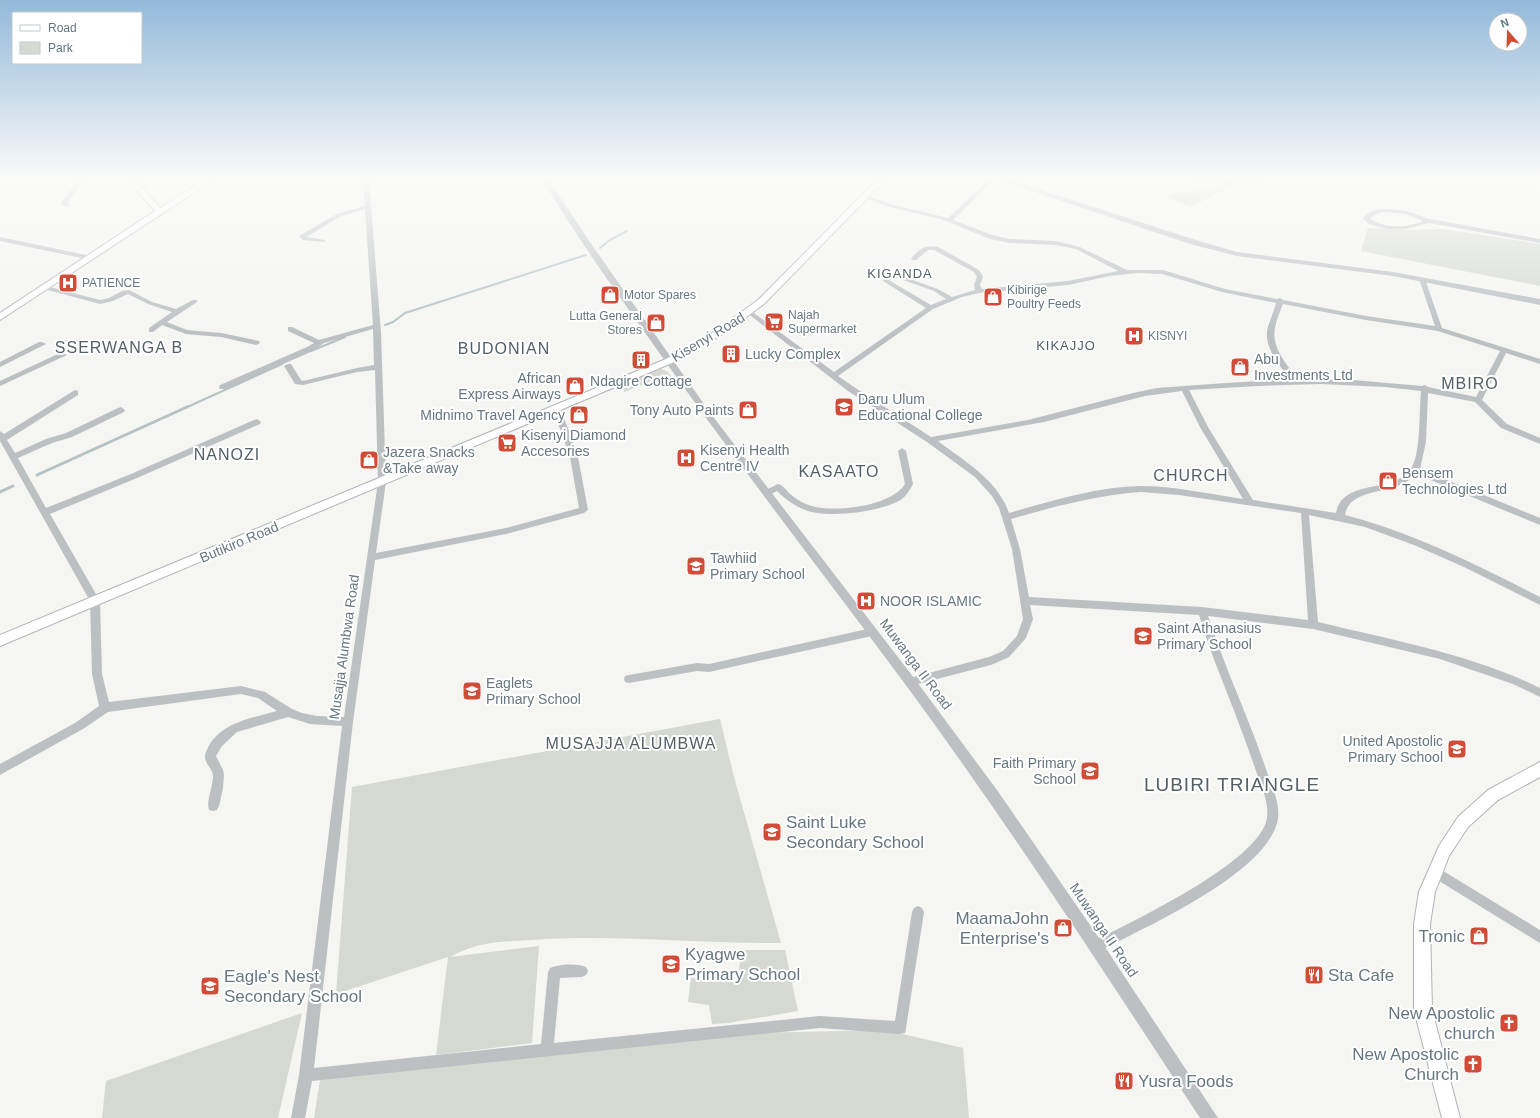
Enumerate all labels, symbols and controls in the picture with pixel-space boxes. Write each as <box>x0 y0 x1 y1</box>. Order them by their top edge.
legend <box>12 12 142 64</box>
north arrow <box>1488 12 1528 52</box>
text: N <box>1499 16 1510 30</box>
text: Road <box>48 21 77 35</box>
text: Park <box>48 41 74 55</box>
district label: KIGANDA <box>867 266 933 281</box>
hospital icon: PATIENCE <box>57 272 79 294</box>
place label: PATIENCE <box>82 276 140 290</box>
place label: Kibirige Poultry Feeds <box>1007 283 1081 311</box>
shop icon: Motor Spares <box>599 284 621 306</box>
shop icon: Kibirige Poultry Feeds <box>982 286 1004 308</box>
place label: Motor Spares <box>624 288 696 302</box>
place label: Najah Supermarket <box>788 308 857 336</box>
place label: Lutta General Stores <box>569 309 642 337</box>
street label: Kisenyi Road <box>669 309 747 365</box>
supermarket icon: Najah Supermarket <box>763 311 785 333</box>
shop icon: Lutta General Stores <box>645 312 667 334</box>
hospital icon: KISNYI <box>1123 325 1145 347</box>
place label: KISNYI <box>1148 329 1187 343</box>
district label: KIKAJJO <box>1036 338 1096 353</box>
district label: SSERWANGA B <box>55 339 183 356</box>
district label: BUDONIAN <box>458 340 550 357</box>
building icon: Lucky Complex <box>720 343 742 365</box>
place label: Lucky Complex <box>745 346 841 362</box>
building icon: Ndagire Cottage <box>630 349 652 371</box>
place label: Abu Investments Ltd <box>1254 351 1353 383</box>
shop icon: Abu Investments Ltd <box>1229 356 1251 378</box>
place label: African Express Airways <box>458 370 561 402</box>
place label: Ndagire Cottage <box>590 373 692 389</box>
shop icon: African Express Airways <box>564 375 586 397</box>
district label: MBIRO <box>1441 375 1499 392</box>
place label: Daru Ulum Educational College <box>858 391 983 423</box>
school or university icon: Daru Ulum Educational College <box>833 396 855 418</box>
shop icon: Tony Auto Paints <box>737 399 759 421</box>
place label: Tony Auto Paints <box>630 402 734 418</box>
shop icon: Midnimo Travel Agency <box>568 404 590 426</box>
place label: Midnimo Travel Agency <box>420 407 565 423</box>
place label: Kisenyi Diamond Accesories <box>521 427 626 459</box>
supermarket icon: Kisenyi Diamond Accesories <box>496 432 518 454</box>
place label: Kisenyi Health Centre IV <box>700 442 790 474</box>
place label: Jazera Snacks &Take away <box>383 444 475 476</box>
district label: NANOZI <box>194 446 260 463</box>
hospital icon: Kisenyi Health Centre IV <box>675 447 697 469</box>
shop icon: Jazera Snacks &Take away <box>358 449 380 471</box>
district label: KASAATO <box>798 463 880 480</box>
place label: Bensem Technologies Ltd <box>1402 465 1507 497</box>
district label: CHURCH <box>1153 467 1229 484</box>
shop icon: Bensem Technologies Ltd <box>1377 470 1399 492</box>
street label: Butikiro Road <box>197 518 281 566</box>
place label: Tawhiid Primary School <box>710 550 805 582</box>
school or university icon: Tawhiid Primary School <box>685 555 707 577</box>
street label: Musajja Alumbwa Road <box>326 573 362 721</box>
hospital icon: NOOR ISLAMIC <box>855 590 877 612</box>
place label: NOOR ISLAMIC <box>880 593 982 609</box>
street label: Muwanga II Road <box>877 615 955 713</box>
place label: Saint Athanasius Primary School <box>1157 620 1261 652</box>
school or university icon: Saint Athanasius Primary School <box>1132 625 1154 647</box>
place label: Eaglets Primary School <box>486 675 581 707</box>
school or university icon: Eaglets Primary School <box>461 680 483 702</box>
place label: United Apostolic Primary School <box>1343 733 1443 765</box>
district label: MUSAJJA ALUMBWA <box>546 735 716 752</box>
school or university icon: United Apostolic Primary School <box>1446 738 1468 760</box>
place label: Faith Primary School <box>993 755 1076 787</box>
school or university icon: Faith Primary School <box>1079 760 1101 782</box>
district label: LUBIRI TRIANGLE <box>1144 774 1320 795</box>
place label: Saint Luke Secondary School <box>786 813 924 852</box>
school or university icon: Saint Luke Secondary School <box>761 821 783 843</box>
street label: Muwanga II Road <box>1067 880 1141 980</box>
place label: MaamaJohn Enterprise's <box>955 909 1049 948</box>
shop icon: MaamaJohn Enterprise's <box>1052 917 1074 939</box>
shop icon: Tronic <box>1468 925 1490 947</box>
place label: Tronic <box>1418 927 1465 946</box>
place label: Kyagwe Primary School <box>685 945 800 984</box>
school or university icon: Kyagwe Primary School <box>660 953 682 975</box>
restaurant icon: Sta Cafe <box>1303 964 1325 986</box>
place label: Sta Cafe <box>1328 966 1394 985</box>
place label: Eagle's Nest Secondary School <box>224 967 362 1006</box>
school or university icon: Eagle's Nest Secondary School <box>199 975 221 997</box>
place label: New Apostolic church <box>1388 1004 1495 1043</box>
church icon: New Apostolic church <box>1498 1012 1520 1034</box>
place label: New Apostolic Church <box>1352 1045 1459 1084</box>
church icon: New Apostolic Church <box>1462 1053 1484 1075</box>
restaurant icon: Yusra Foods <box>1113 1070 1135 1092</box>
place label: Yusra Foods <box>1138 1072 1233 1091</box>

